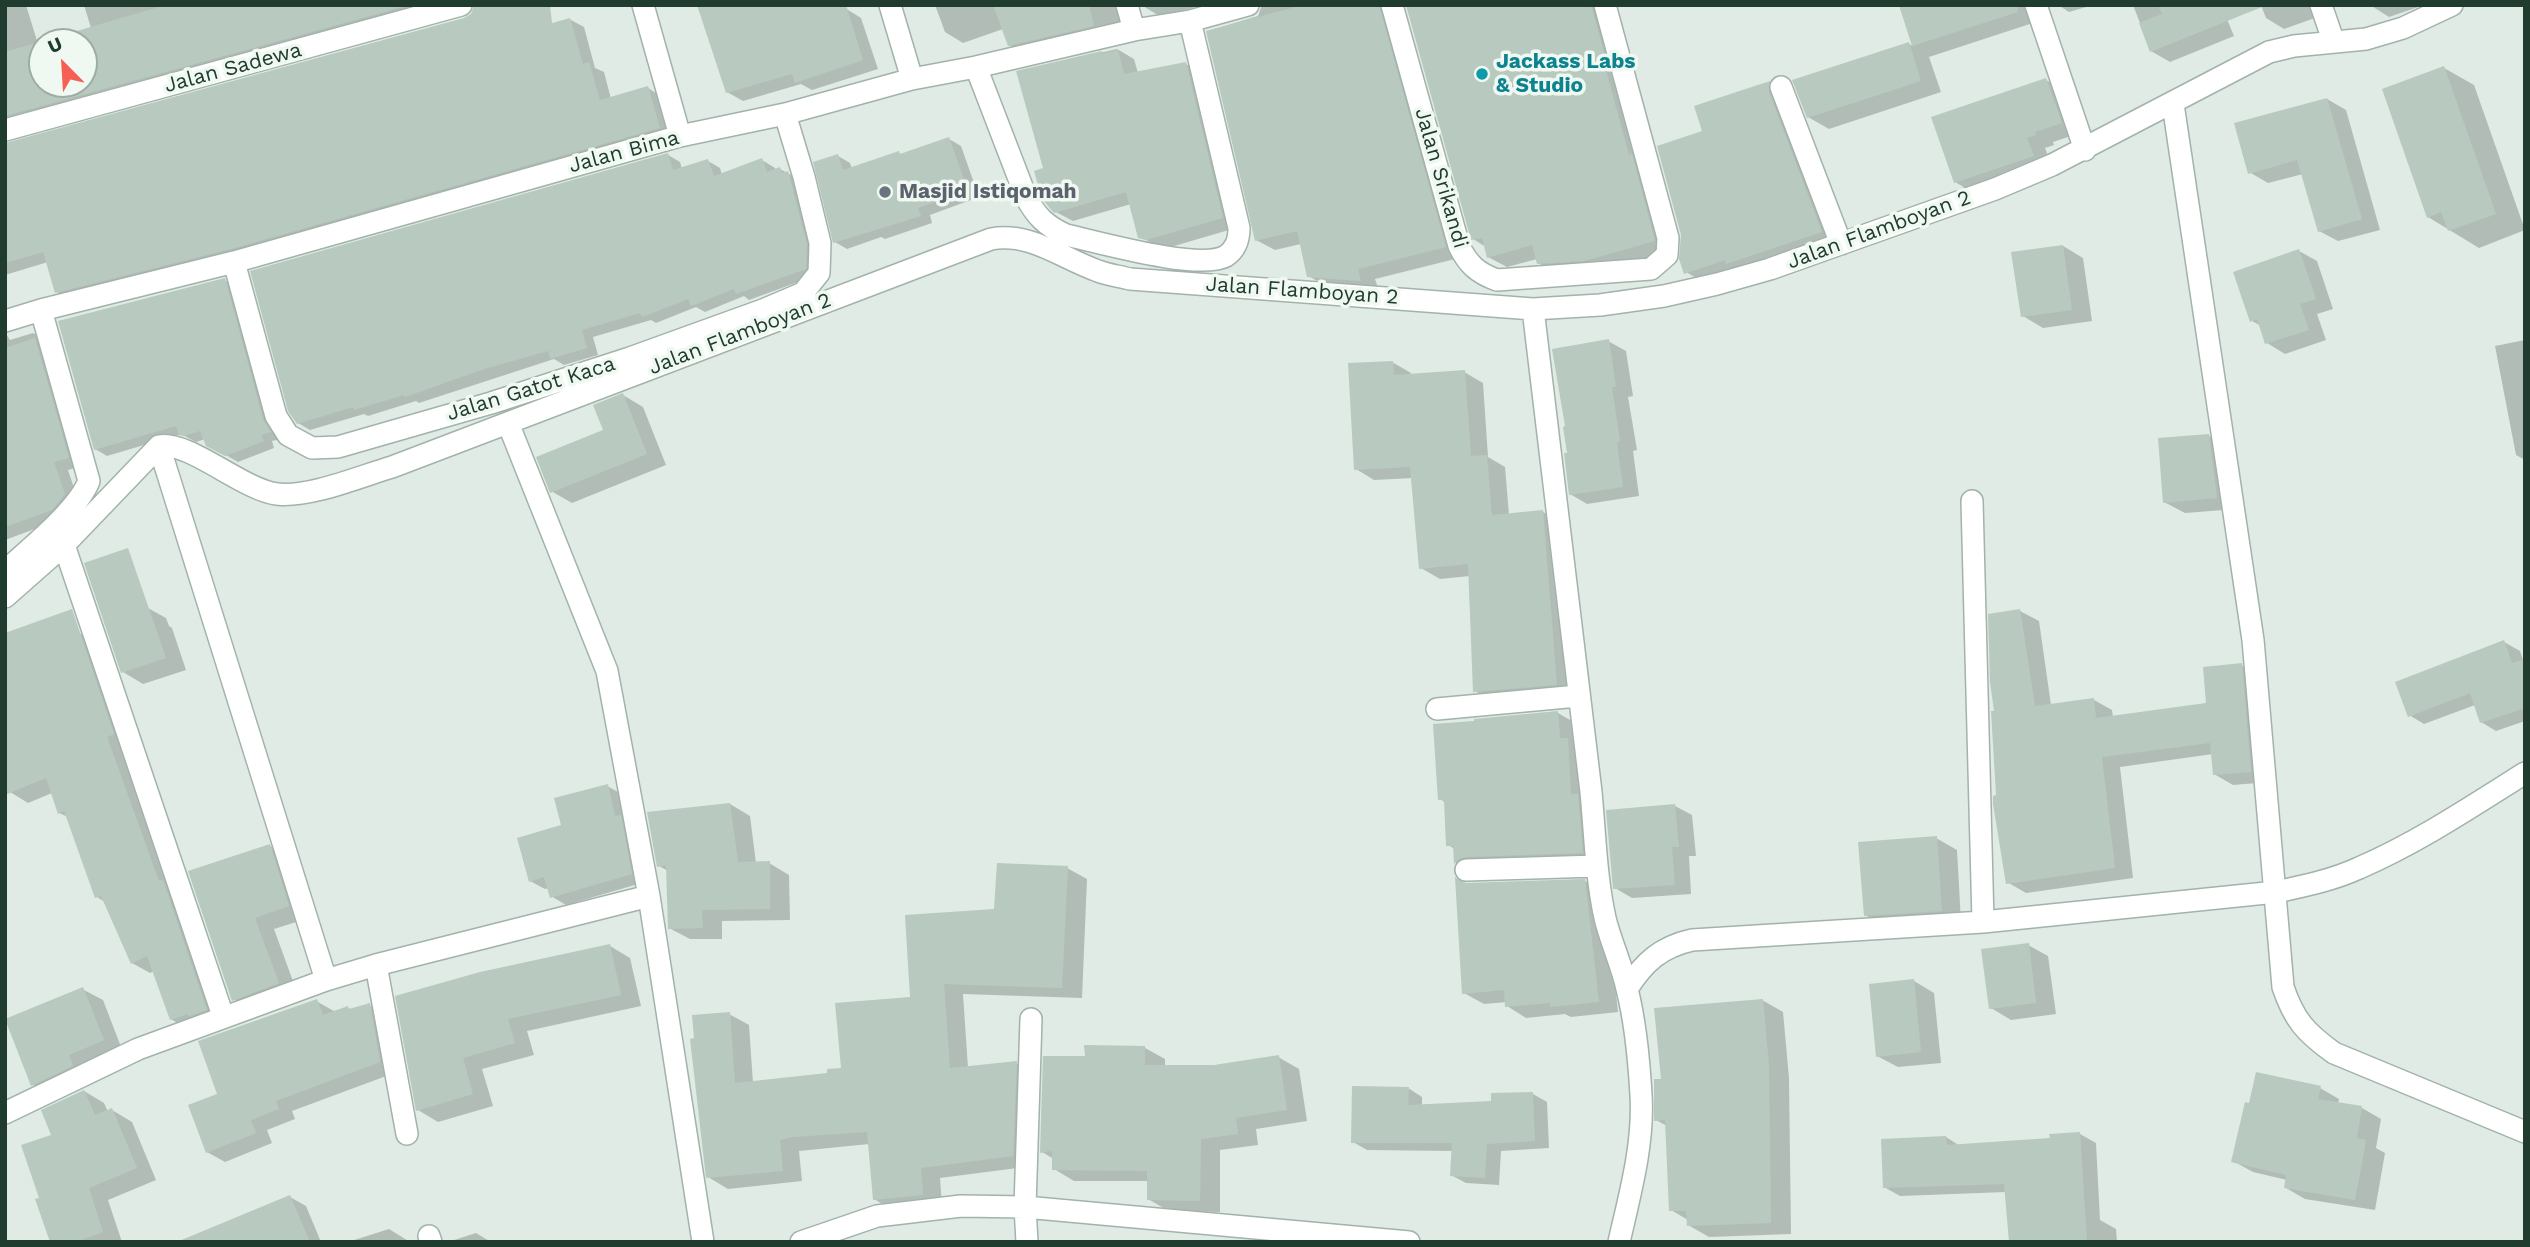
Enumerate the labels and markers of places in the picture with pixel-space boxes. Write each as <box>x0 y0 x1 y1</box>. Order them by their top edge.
place label: Jackass Labs & Studio <box>1496 49 1636 99</box>
marker: Jackass Labs & Studio <box>1474 66 1490 82</box>
place label: Masjid Istiqomah <box>899 179 1077 205</box>
marker: Masjid Istiqomah <box>877 184 893 200</box>

